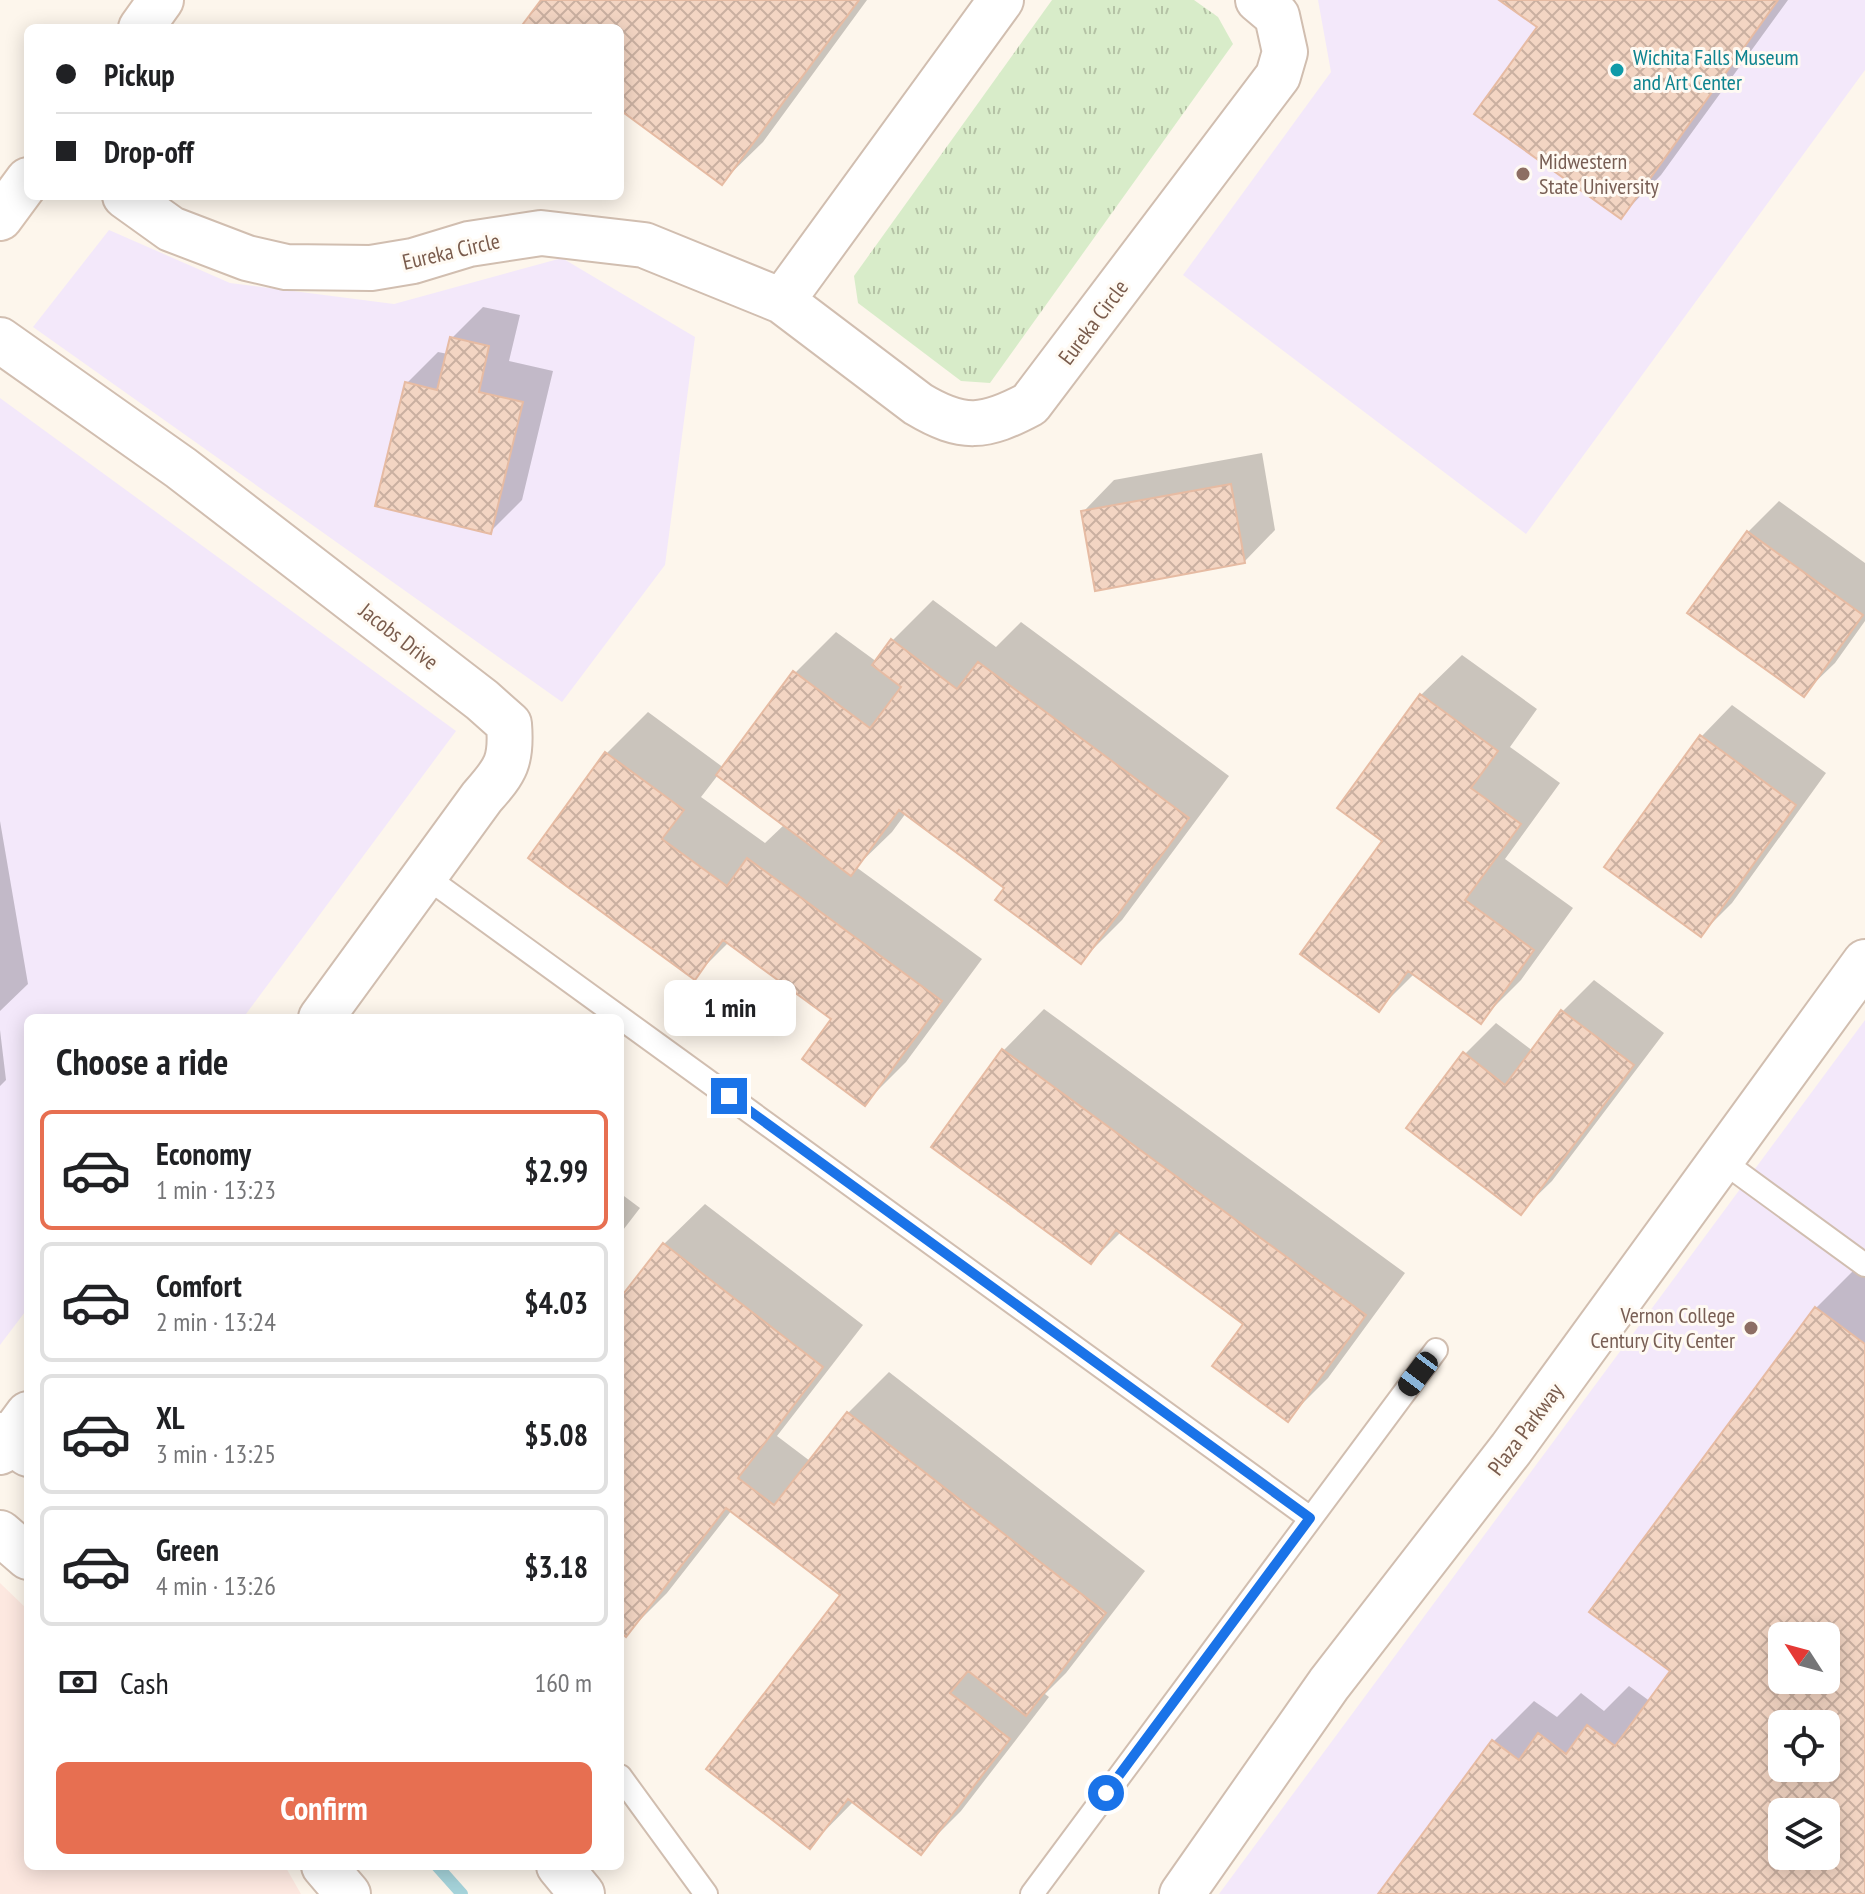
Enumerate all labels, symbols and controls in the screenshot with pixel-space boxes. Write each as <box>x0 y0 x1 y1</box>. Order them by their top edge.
place label: Wichita Falls Museum and Art Center <box>1633 43 1799 96</box>
text: Pickup <box>104 55 175 94</box>
marker: Wichita Falls Museum and Art Center <box>1608 61 1626 79</box>
text: Drop-off <box>104 132 194 171</box>
place label: Midwestern State University <box>1539 147 1660 200</box>
marker: Midwestern State University <box>1514 165 1532 183</box>
street label: Eureka Circle <box>400 226 502 276</box>
street label: Eureka Circle <box>1052 274 1134 370</box>
street label: Jacobs Drive <box>353 596 444 676</box>
callout: 1 min <box>663 980 795 1036</box>
text: 1 min <box>704 991 756 1024</box>
text: Choose a ride <box>56 1038 228 1085</box>
route end <box>711 1078 747 1114</box>
icon: car <box>60 1134 132 1206</box>
text: Economy <box>156 1134 251 1173</box>
text: $2.99 <box>524 1151 588 1190</box>
text: 1 min · 13:23 <box>156 1173 276 1206</box>
icon: car <box>60 1266 132 1338</box>
text: Comfort <box>156 1266 242 1305</box>
text: $4.03 <box>524 1283 588 1322</box>
place label: Vernon College Century City Center <box>1591 1301 1735 1354</box>
text: 2 min · 13:24 <box>156 1305 276 1338</box>
marker: Vernon College Century City Center <box>1742 1319 1760 1337</box>
car <box>1394 1348 1442 1400</box>
street label: Plaza Parkway <box>1481 1377 1569 1481</box>
icon: car <box>60 1398 132 1470</box>
text: XL <box>156 1398 185 1437</box>
text: $5.08 <box>524 1415 588 1454</box>
text: 3 min · 13:25 <box>156 1437 276 1470</box>
icon: car <box>60 1530 132 1602</box>
text: Green <box>156 1530 219 1569</box>
text: $3.18 <box>524 1547 588 1586</box>
text: 4 min · 13:26 <box>156 1569 276 1602</box>
north arrow <box>1768 1622 1840 1694</box>
map controls <box>1768 1622 1840 1870</box>
icon: cash <box>56 1660 100 1704</box>
text: Cash <box>120 1663 169 1702</box>
text: 160 m <box>534 1666 592 1699</box>
button: locate <box>1768 1710 1840 1782</box>
button: Confirm <box>56 1762 592 1854</box>
route start <box>1088 1775 1124 1811</box>
button: layers <box>1768 1798 1840 1870</box>

